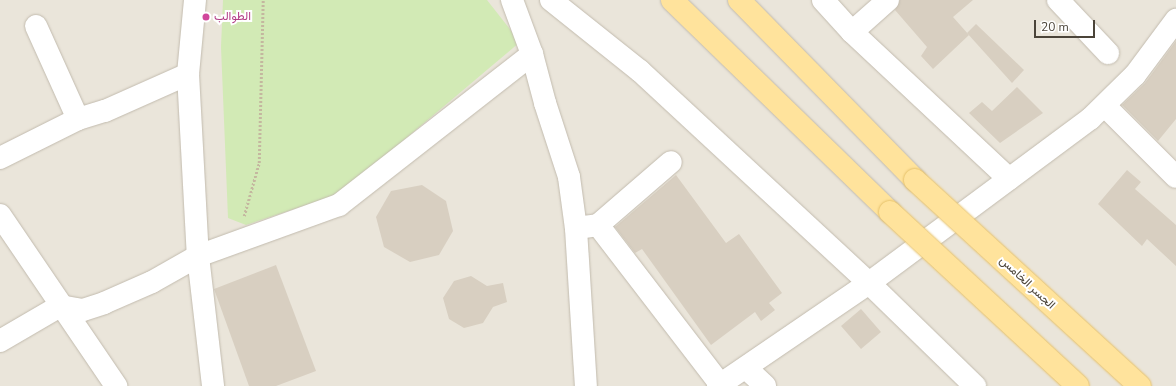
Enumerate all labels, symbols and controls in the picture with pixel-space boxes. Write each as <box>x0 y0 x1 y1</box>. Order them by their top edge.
place label: الطوالب <box>214 10 251 24</box>
marker: الطوالب <box>201 12 211 22</box>
scale bar <box>1036 12 1097 38</box>
text: 20 m <box>1041 19 1069 35</box>
street label: الجسر الخامس <box>996 253 1058 313</box>

